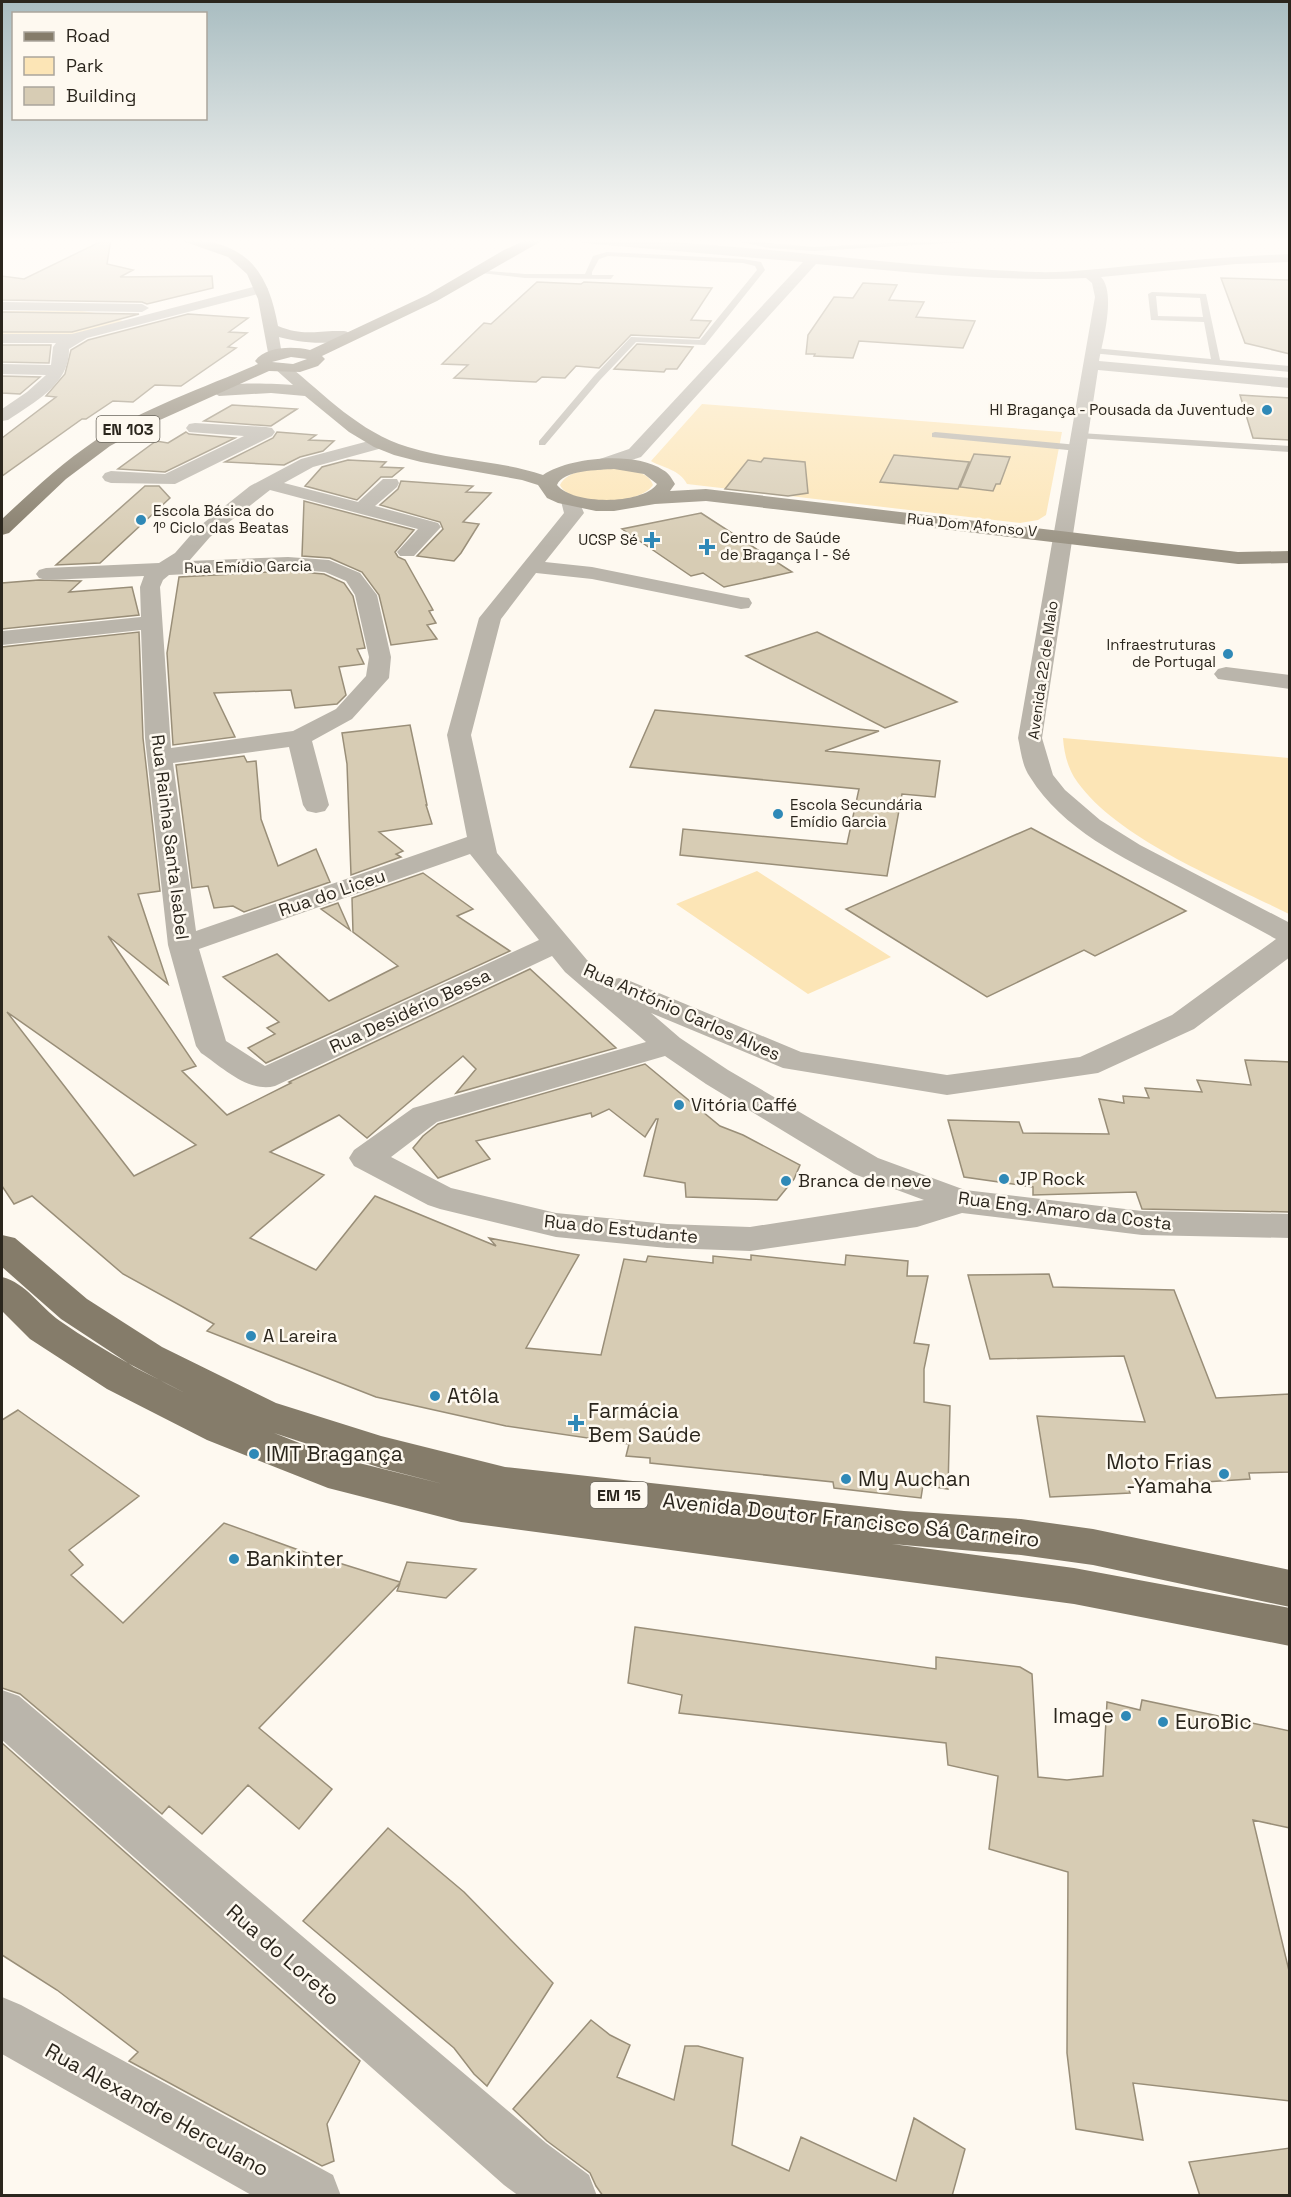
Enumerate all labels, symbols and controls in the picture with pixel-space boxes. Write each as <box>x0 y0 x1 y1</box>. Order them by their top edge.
legend <box>12 12 207 120</box>
text: Road <box>66 24 110 47</box>
text: Park <box>66 54 104 77</box>
text: Building <box>66 84 136 107</box>
place label: HI Bragança - Pousada da Juventude <box>989 400 1255 419</box>
marker: HI Bragança - Pousada da Juventude <box>1260 403 1274 417</box>
road number: EN 103 <box>96 416 160 442</box>
place label: Escola Básica do 1º Ciclo das Beatas <box>153 501 289 537</box>
street label: Rua Dom Afonso V <box>906 508 1038 541</box>
marker: Escola Básica do 1º Ciclo das Beatas <box>134 513 148 527</box>
place label: Centro de Saúde de Bragança I - Sé <box>720 528 851 564</box>
place label: UCSP Sé <box>578 530 638 549</box>
marker: UCSP Sé <box>643 531 661 549</box>
marker: Centro de Saúde de Bragança I - Sé <box>698 538 716 556</box>
street label: Rua Emídio Garcia <box>184 556 312 577</box>
street label: Avenida 22 de Maio <box>1023 599 1062 740</box>
place label: Infraestruturas de Portugal <box>1107 635 1216 671</box>
marker: Infraestruturas de Portugal <box>1221 647 1235 661</box>
street label: Rua Rainha Santa Isabel <box>146 733 195 941</box>
place label: Escola Secundária Emídio Garcia <box>790 795 923 831</box>
marker: Escola Secundária Emídio Garcia <box>771 807 785 821</box>
street label: Rua do Liceu <box>275 864 388 922</box>
street label: Rua António Carlos Alves <box>580 958 784 1065</box>
street label: Rua Desidério Bessa <box>326 963 494 1058</box>
place label: Vitória Caffé <box>691 1093 797 1116</box>
marker: Vitória Caffé <box>672 1098 686 1112</box>
place label: JP Rock <box>1016 1167 1085 1190</box>
place label: Branca de neve <box>798 1169 932 1192</box>
marker: JP Rock <box>997 1172 1011 1186</box>
marker: Branca de neve <box>779 1174 793 1188</box>
street label: Rua Eng. Amaro da Costa <box>957 1186 1173 1235</box>
street label: Rua do Estudante <box>543 1209 699 1248</box>
place label: A Lareira <box>263 1324 337 1347</box>
marker: A Lareira <box>244 1329 258 1343</box>
place label: Atôla <box>447 1382 499 1409</box>
marker: Atôla <box>428 1389 442 1403</box>
place label: Farmácia Bem Saúde <box>588 1397 701 1448</box>
marker: Farmácia Bem Saúde <box>569 1416 583 1430</box>
place label: IMT Bragança <box>266 1440 403 1467</box>
marker: IMT Bragança <box>247 1447 261 1461</box>
place label: Moto Frias -Yamaha <box>1106 1448 1212 1499</box>
place label: My Auchan <box>858 1465 971 1492</box>
marker: Moto Frias -Yamaha <box>1217 1467 1231 1481</box>
marker: My Auchan <box>839 1472 853 1486</box>
road number: EM 15 <box>590 1482 648 1508</box>
street label: Avenida Doutor Francisco Sá Carneiro <box>661 1486 1041 1553</box>
place label: Bankinter <box>246 1545 344 1572</box>
marker: Bankinter <box>227 1552 241 1566</box>
place label: Image <box>1053 1702 1114 1729</box>
place label: EuroBic <box>1175 1708 1252 1735</box>
marker: Image <box>1119 1709 1133 1723</box>
marker: EuroBic <box>1156 1715 1170 1729</box>
street label: Rua do Loreto <box>221 1898 346 2011</box>
street label: Rua Alexandre Herculano <box>41 2037 274 2182</box>

